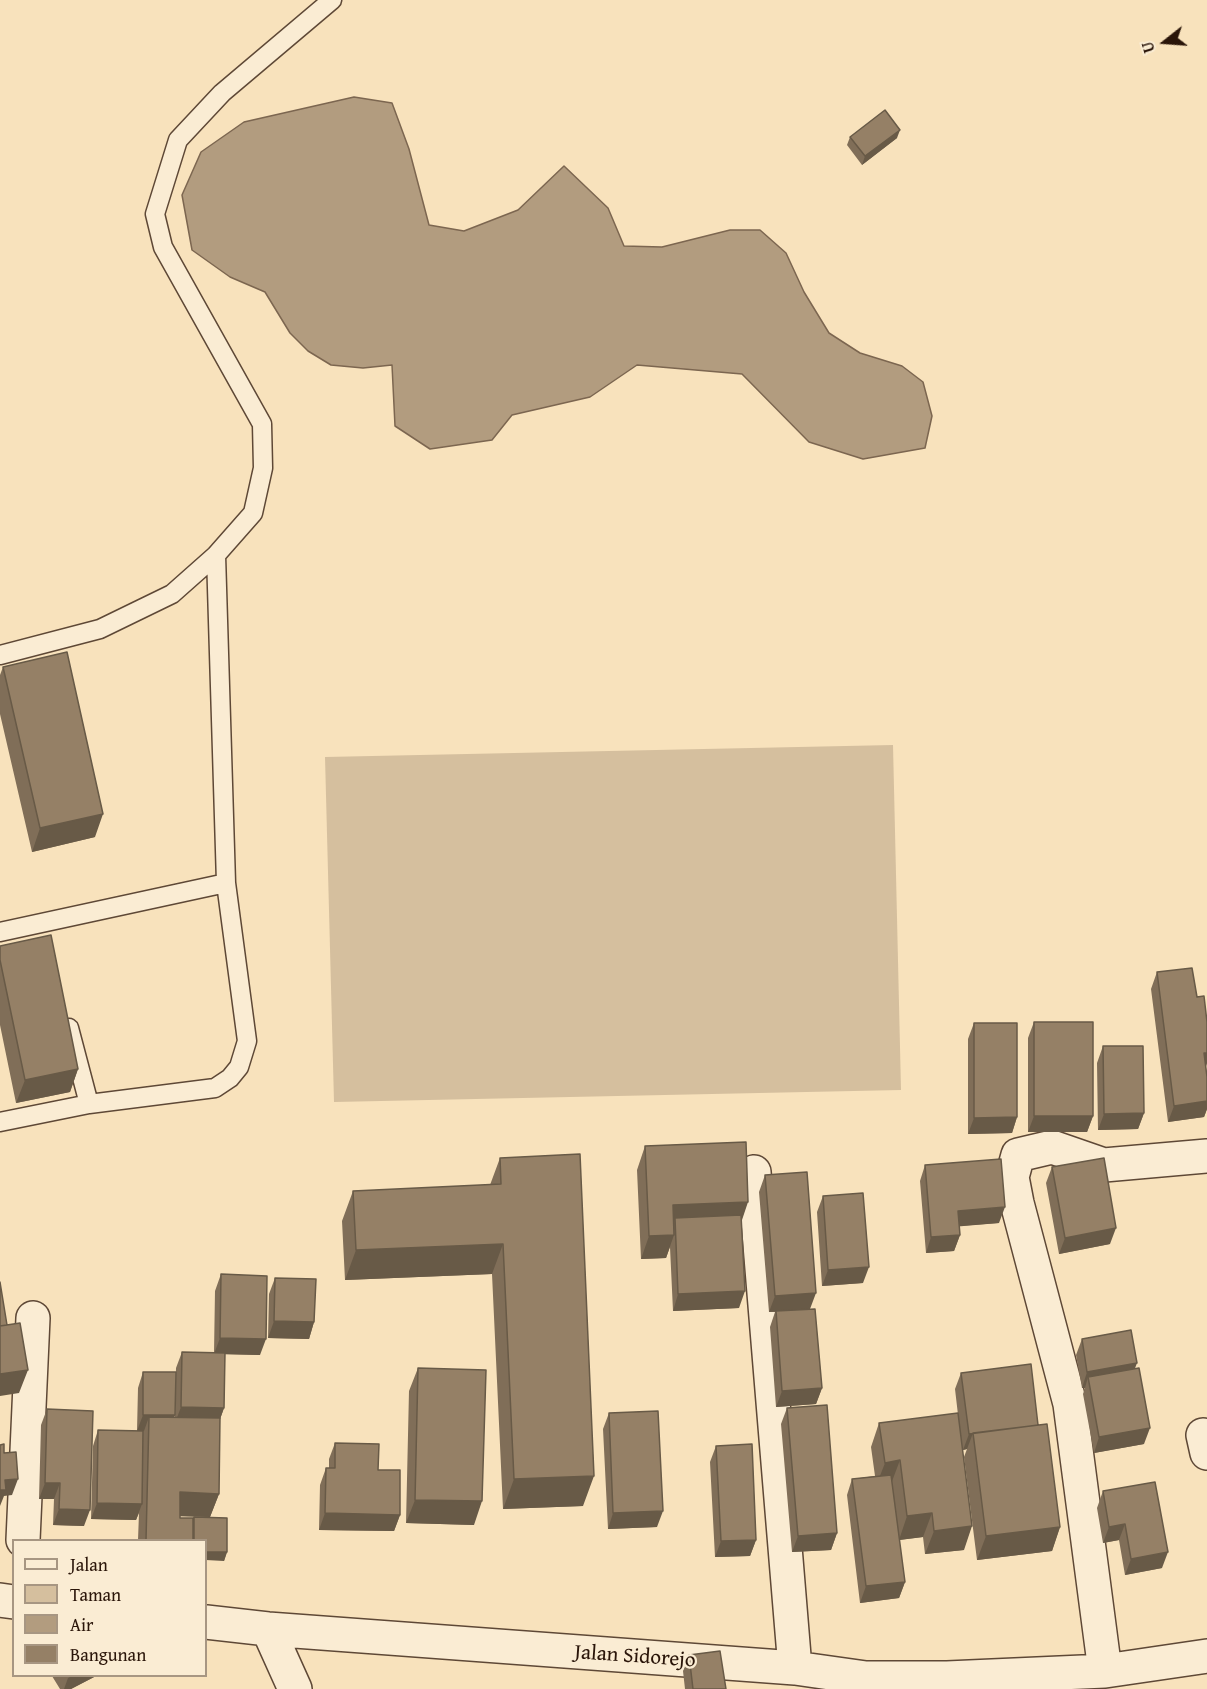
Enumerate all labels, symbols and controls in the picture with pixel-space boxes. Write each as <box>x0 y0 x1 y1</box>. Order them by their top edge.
north arrow <box>1135 12 1195 72</box>
text: U <box>1135 39 1161 56</box>
legend <box>12 1539 207 1677</box>
text: Jalan <box>70 1551 108 1578</box>
text: Taman <box>70 1581 121 1608</box>
text: Air <box>70 1611 93 1638</box>
street label: Jalan Sidorejo <box>574 1640 696 1674</box>
text: Bangunan <box>70 1641 146 1668</box>

